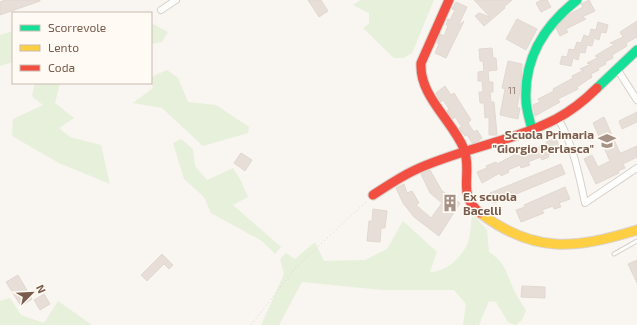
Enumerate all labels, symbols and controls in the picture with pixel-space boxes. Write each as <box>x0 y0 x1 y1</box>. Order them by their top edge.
legend <box>12 12 152 84</box>
text: Scorrevole <box>48 20 106 34</box>
text: Lento <box>48 40 79 54</box>
text: Coda <box>48 60 75 74</box>
house number: 11 <box>508 84 516 96</box>
place label: Scuola Primaria "Giorgio Perlasca" <box>493 127 594 155</box>
school or university icon: Scuola Primaria "Giorgio Perlasca" <box>597 131 617 151</box>
place label: Ex scuola Bacelli <box>463 189 517 217</box>
building icon: Ex scuola Bacelli <box>440 193 460 213</box>
north arrow <box>12 273 52 313</box>
text: N <box>34 282 49 295</box>

